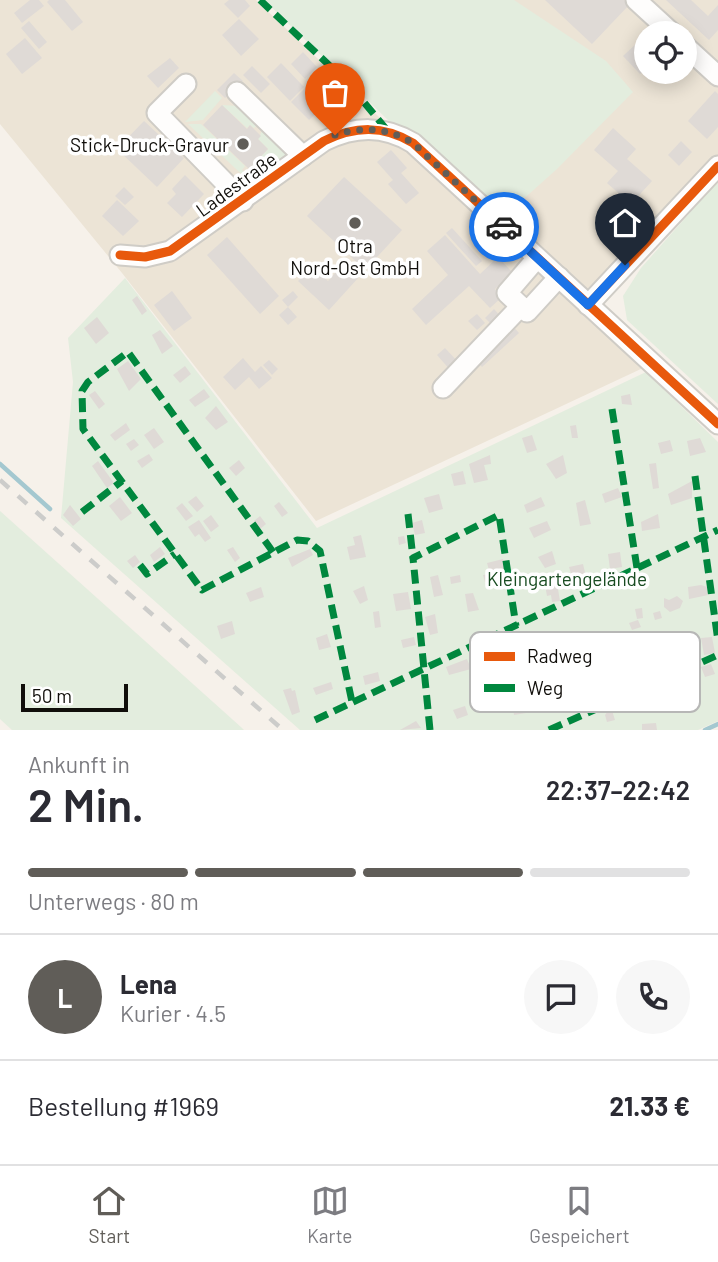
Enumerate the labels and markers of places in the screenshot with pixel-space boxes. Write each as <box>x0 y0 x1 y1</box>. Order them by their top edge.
pin <box>305 63 365 135</box>
place label: Stick-Druck-Gravur <box>70 133 229 156</box>
marker: Stick-Druck-Gravur <box>235 136 251 152</box>
pin <box>595 193 655 265</box>
marker: Otra Nord-Ost GmbH <box>347 215 363 231</box>
place label: Otra Nord-Ost GmbH <box>290 234 420 279</box>

